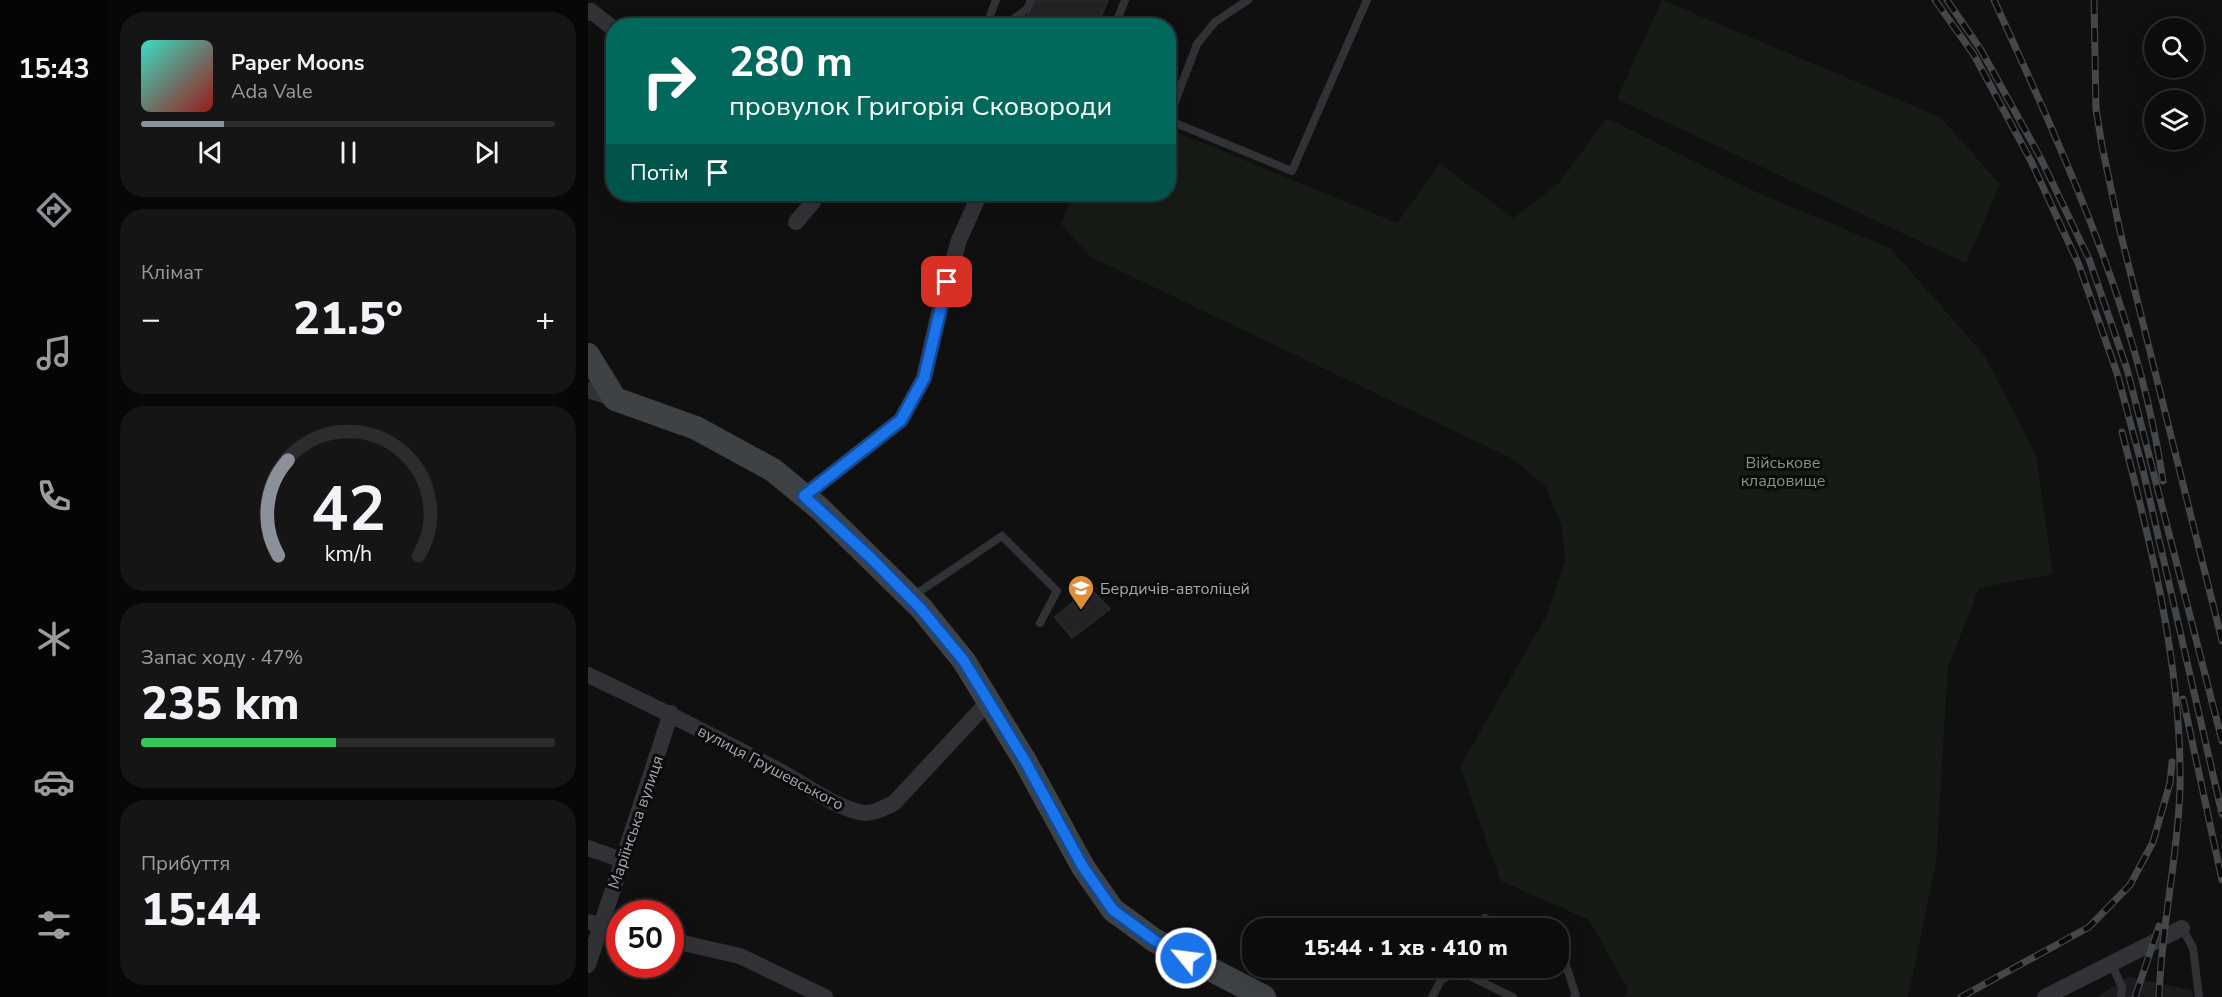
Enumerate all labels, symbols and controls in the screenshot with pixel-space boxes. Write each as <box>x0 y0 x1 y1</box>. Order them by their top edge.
map controls <box>2144 18 2204 150</box>
button: search <box>2144 18 2204 78</box>
text: 280 m <box>729 34 853 91</box>
icon: right <box>630 42 708 120</box>
text: Paper Moons <box>231 48 365 78</box>
text: 15:43 <box>18 51 90 88</box>
text: Ada Vale <box>231 78 313 105</box>
text: провулок Григорія Сковороди <box>729 88 1112 125</box>
button: layers <box>2144 90 2204 150</box>
icon: previous <box>194 136 227 169</box>
icon: pause <box>332 136 365 169</box>
icon: next <box>470 136 503 169</box>
icon: arrive <box>701 156 734 189</box>
text: Потім <box>630 158 689 188</box>
icon: directions <box>33 189 75 231</box>
pin <box>921 256 972 307</box>
text: Клімат <box>141 259 203 286</box>
icon: arrive <box>930 265 963 298</box>
text: 21.5° <box>293 289 403 350</box>
text: − <box>141 297 161 342</box>
text: + <box>535 297 555 342</box>
icon: music <box>33 332 75 374</box>
park label: Військове кладовище <box>1741 452 1825 492</box>
text: 42 <box>311 467 385 552</box>
icon: phone <box>33 475 75 517</box>
text: km/h <box>324 539 372 569</box>
school or university icon: Бердичів-автоліцей <box>1066 573 1096 611</box>
place label: Бердичів-автоліцей <box>1100 578 1250 600</box>
icon: climate <box>33 618 75 660</box>
text: Запас ходу · 47% <box>141 644 303 671</box>
text: 235 km <box>141 674 300 735</box>
street label: вулиця Грушевського <box>694 720 847 816</box>
street label: Маріїнська вулиця <box>603 753 669 892</box>
icon: car <box>33 761 75 803</box>
text: Прибуття <box>141 850 230 877</box>
text: 15:44 <box>141 880 261 941</box>
speed limit sign: 50 <box>606 900 684 978</box>
icon: filters <box>33 904 75 946</box>
position arrow <box>1154 926 1218 990</box>
text: 15:44 · 1 хв · 410 m <box>1303 933 1508 963</box>

